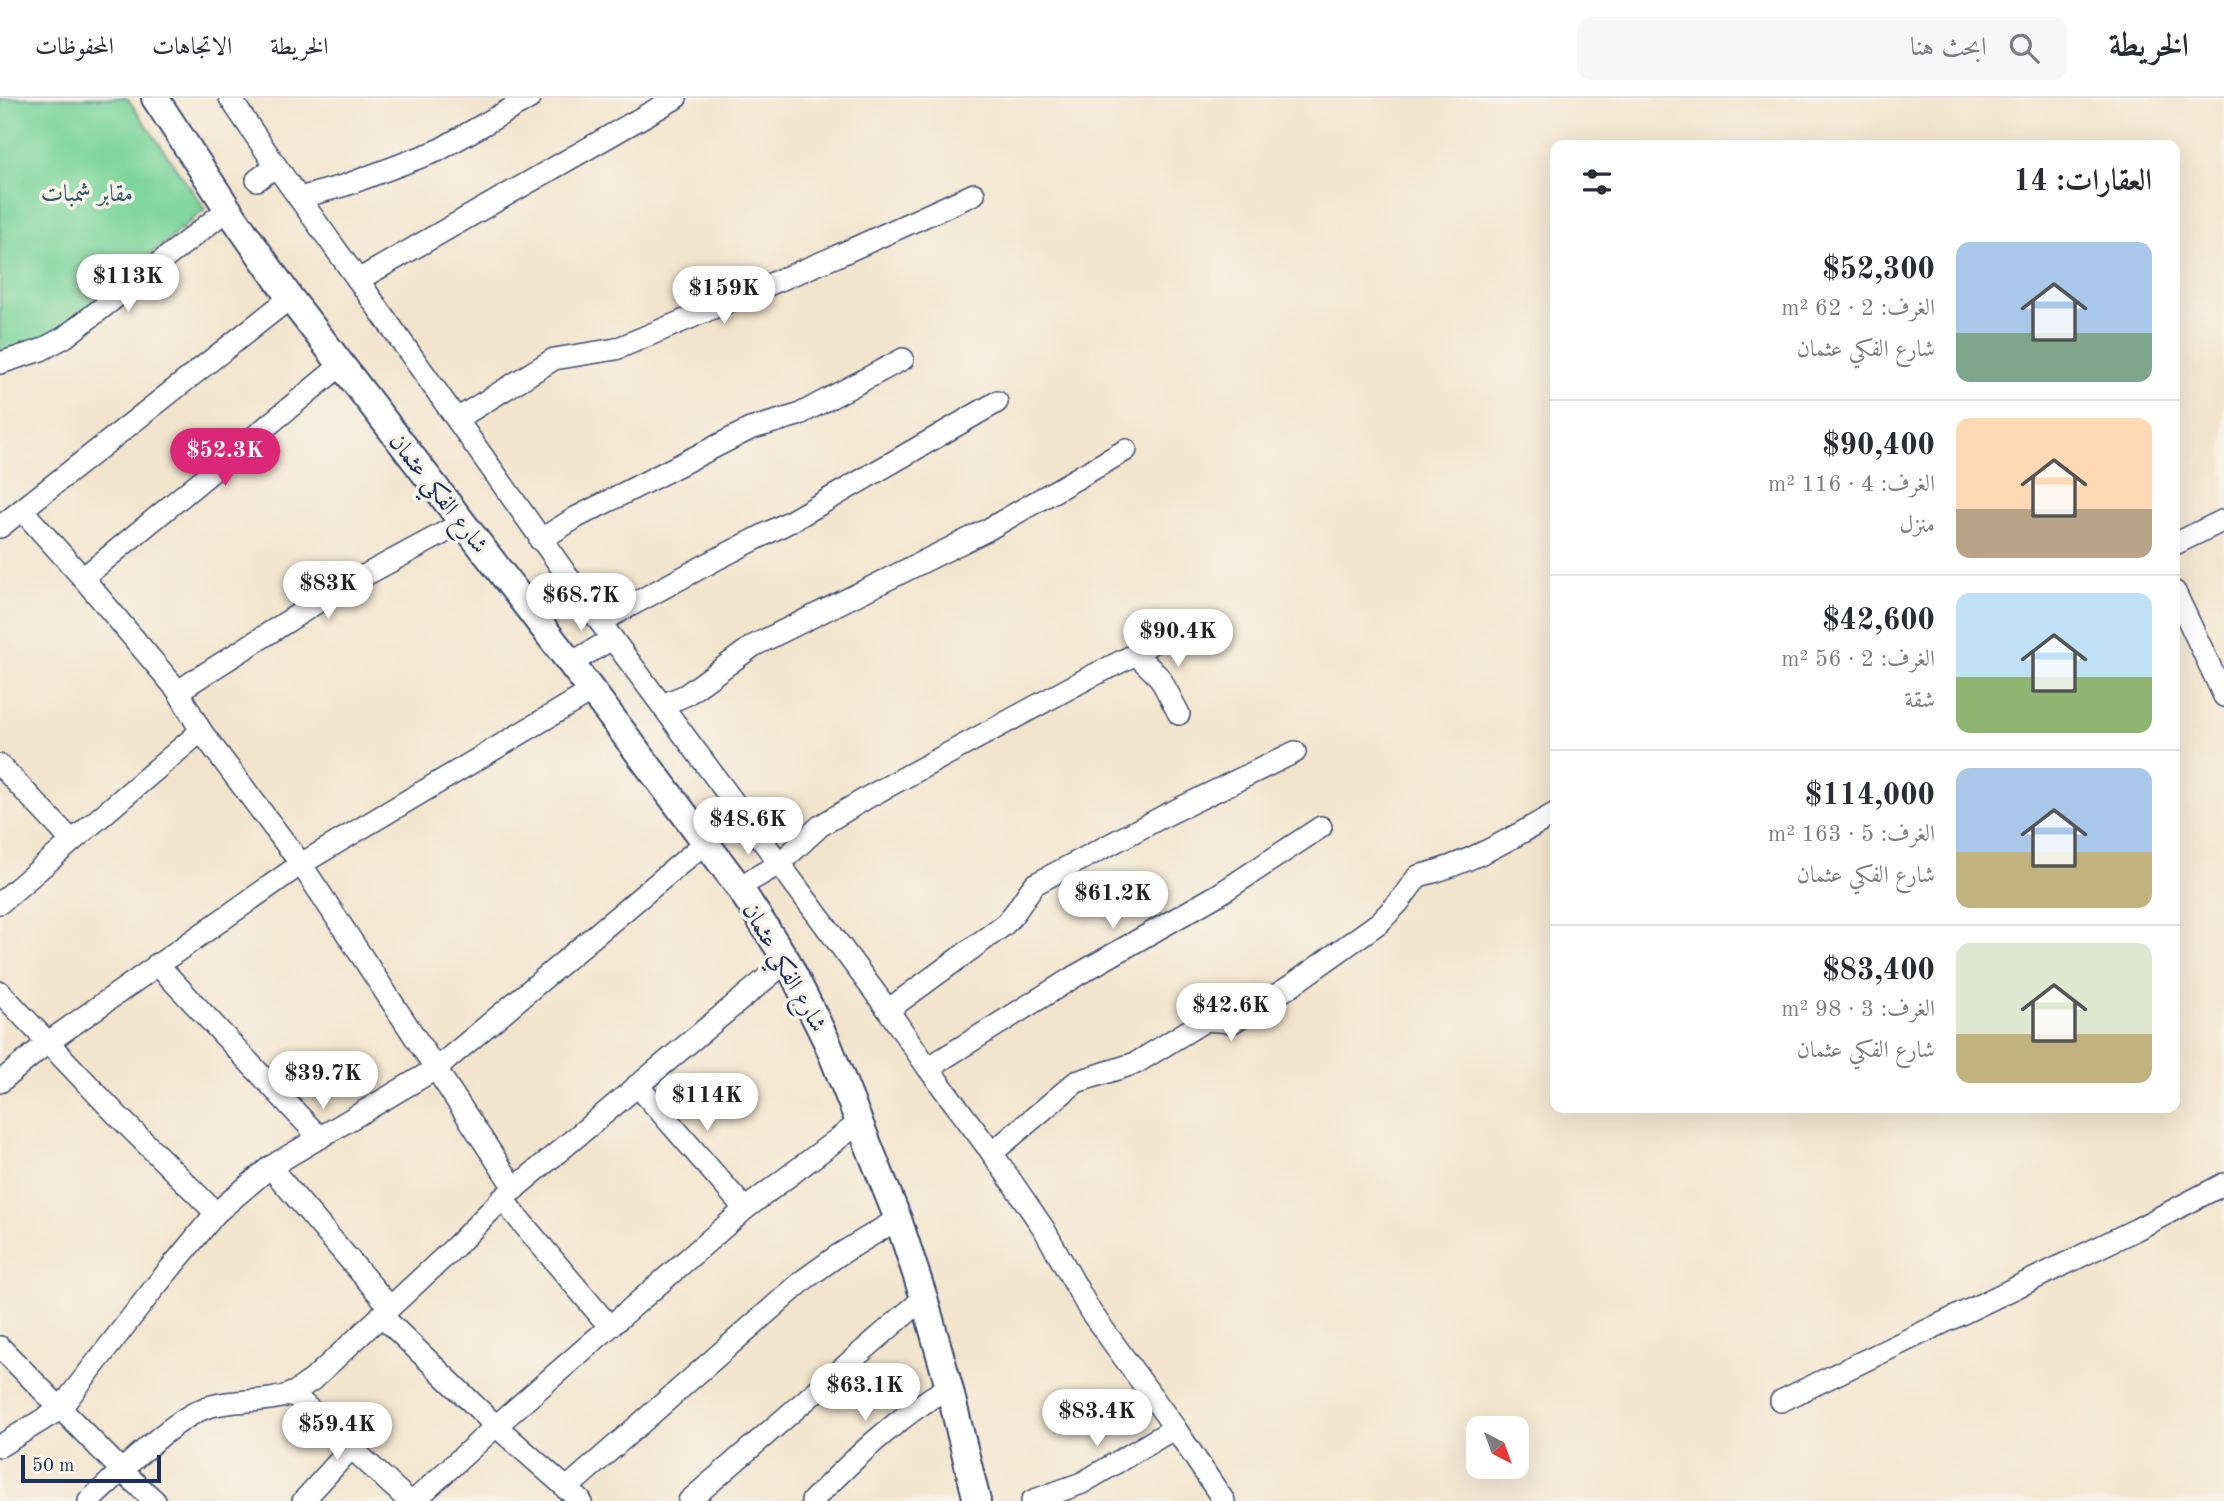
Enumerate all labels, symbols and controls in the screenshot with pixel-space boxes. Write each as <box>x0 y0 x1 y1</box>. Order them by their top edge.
search box <box>1577 17 2067 80</box>
icon: search <box>2005 29 2043 67</box>
text: الخريطة <box>2109 31 2189 64</box>
text: ابحث هنا <box>1910 35 1987 61</box>
text: المحفوظات <box>35 36 114 60</box>
text: الاتجاهات <box>152 36 232 60</box>
text: الخريطة <box>270 36 329 60</box>
icon: filters <box>1578 163 1616 201</box>
text: العقارات: 14 <box>2013 167 2152 197</box>
park label: مقابر شمبات <box>41 183 133 207</box>
pin: $113K <box>79 254 177 314</box>
text: $52,300 <box>1822 255 1935 285</box>
text: $113K <box>92 265 164 288</box>
pin: $159K <box>675 266 773 326</box>
icon: home <box>2012 270 2096 354</box>
text: $159K <box>688 277 760 300</box>
text: الغرف: 2 · 62 m² <box>1781 297 1935 320</box>
text: شارع الفكي عثمان <box>1797 338 1935 361</box>
pin: $52.3K <box>168 428 282 488</box>
street label: شارع الفكي عثمان <box>377 429 492 563</box>
text: $90,400 <box>1822 431 1935 461</box>
text: $52.3K <box>186 439 264 462</box>
icon: home <box>2012 446 2096 530</box>
text: الغرف: 4 · 116 m² <box>1768 473 1935 496</box>
text: منزل <box>1900 514 1935 537</box>
pin: $83K <box>287 561 369 621</box>
text: $83K <box>299 572 357 595</box>
pin: $68.7K <box>524 574 638 633</box>
text: $68.7K <box>542 584 620 607</box>
text: $42,600 <box>1822 606 1935 636</box>
pin: $90.4K <box>1121 610 1235 669</box>
text: $90.4K <box>1139 620 1217 643</box>
icon: home <box>2012 621 2096 705</box>
text: الغرف: 2 · 56 m² <box>1781 648 1935 671</box>
text: شقة <box>1905 689 1935 712</box>
text: $114,000 <box>1805 781 1935 811</box>
icon: home <box>2012 796 2096 880</box>
pin: $48.6K <box>691 798 805 857</box>
text: $48.6K <box>709 808 787 831</box>
text: الغرف: 5 · 163 m² <box>1768 823 1935 846</box>
text: شارع الفكي عثمان <box>1797 864 1935 887</box>
pin: $61.2K <box>1056 872 1170 931</box>
text: $61.2K <box>1074 882 1152 905</box>
street label: شارع الفكي عثمان <box>730 899 831 1040</box>
text: $83,400 <box>1822 956 1935 986</box>
icon: home <box>2012 971 2096 1055</box>
pin: $42.6K <box>1174 984 1288 1043</box>
text: $42.6K <box>1192 994 1270 1017</box>
text: الغرف: 3 · 98 m² <box>1781 998 1935 1021</box>
text: شارع الفكي عثمان <box>1797 1039 1935 1062</box>
pin: $39.7K <box>266 1052 380 1111</box>
text: $39.7K <box>284 1062 362 1085</box>
pin: $114K <box>658 1074 756 1133</box>
text: $114K <box>671 1084 743 1107</box>
pin: $63.1K <box>808 1364 922 1423</box>
text: $63.1K <box>826 1374 904 1397</box>
pin: $83.4K <box>1040 1390 1154 1449</box>
text: $83.4K <box>1058 1400 1136 1423</box>
pin: $59.4K <box>280 1402 394 1462</box>
text: $59.4K <box>298 1413 376 1436</box>
north arrow <box>1466 1416 1530 1479</box>
map controls <box>1466 1416 1529 1479</box>
scale bar <box>21 1452 161 1484</box>
text: 50 m <box>32 1457 74 1476</box>

